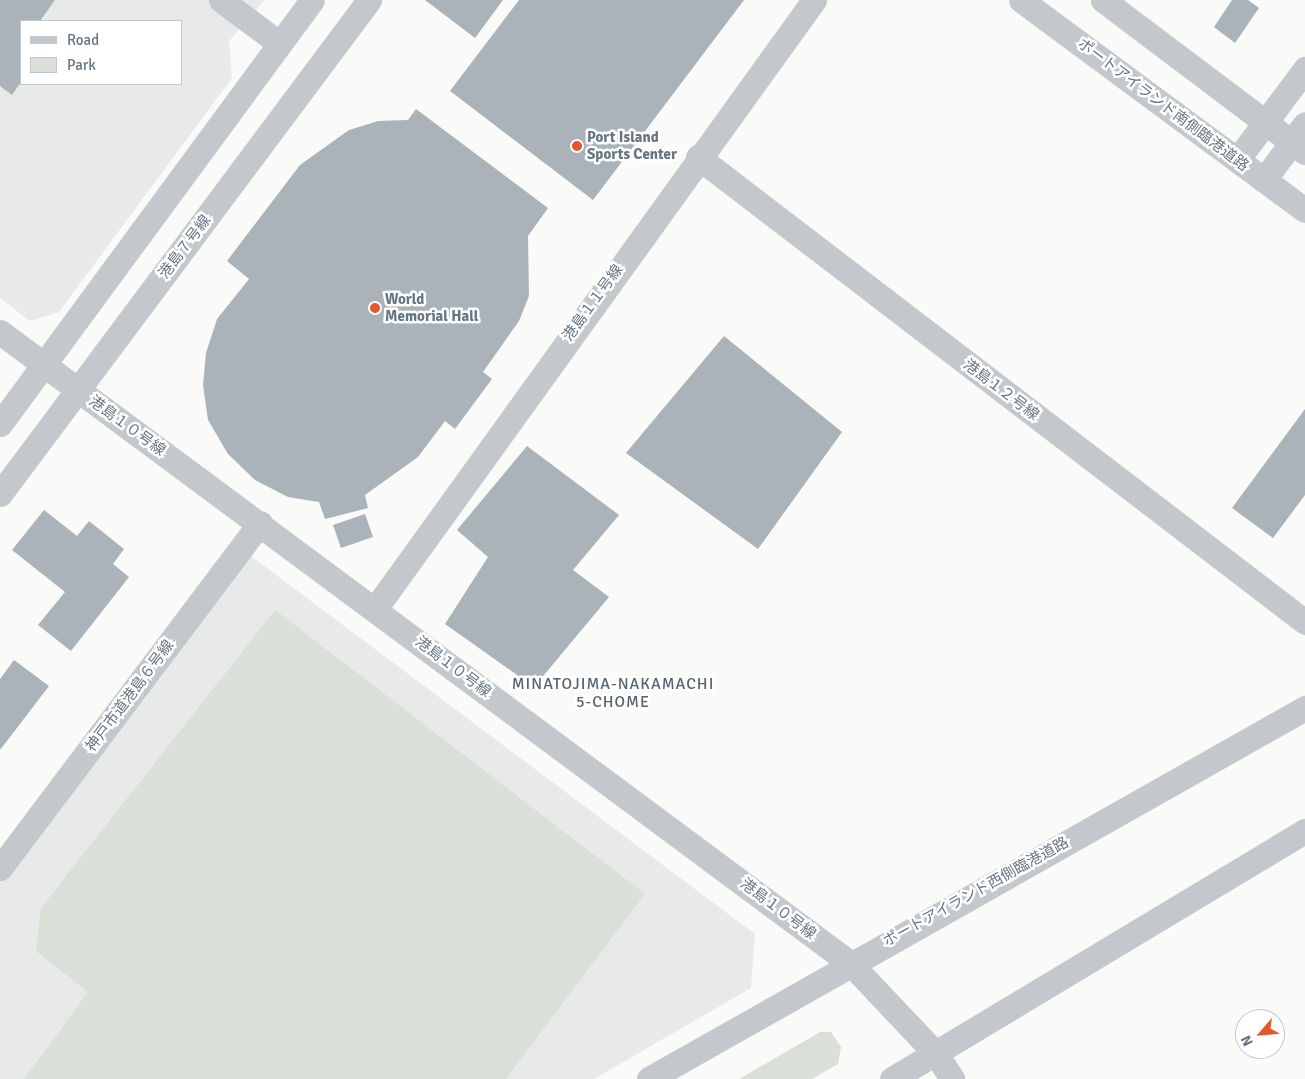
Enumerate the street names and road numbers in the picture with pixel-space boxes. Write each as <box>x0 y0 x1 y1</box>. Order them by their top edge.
street label: ポートアイランド南側臨港道路 <box>1074 35 1252 175</box>
street label: 港島７号線 <box>155 212 215 282</box>
street label: 港島１１号線 <box>559 261 627 345</box>
street label: 港島１２号線 <box>960 356 1042 424</box>
street label: 港島１０号線 <box>85 392 169 460</box>
street label: 港島１０号線 <box>412 633 494 701</box>
street label: 神戸市道港島６号線 <box>82 637 178 755</box>
street label: ポートアイランド西側臨港道路 <box>880 833 1072 951</box>
street label: 港島１０号線 <box>737 875 819 943</box>

